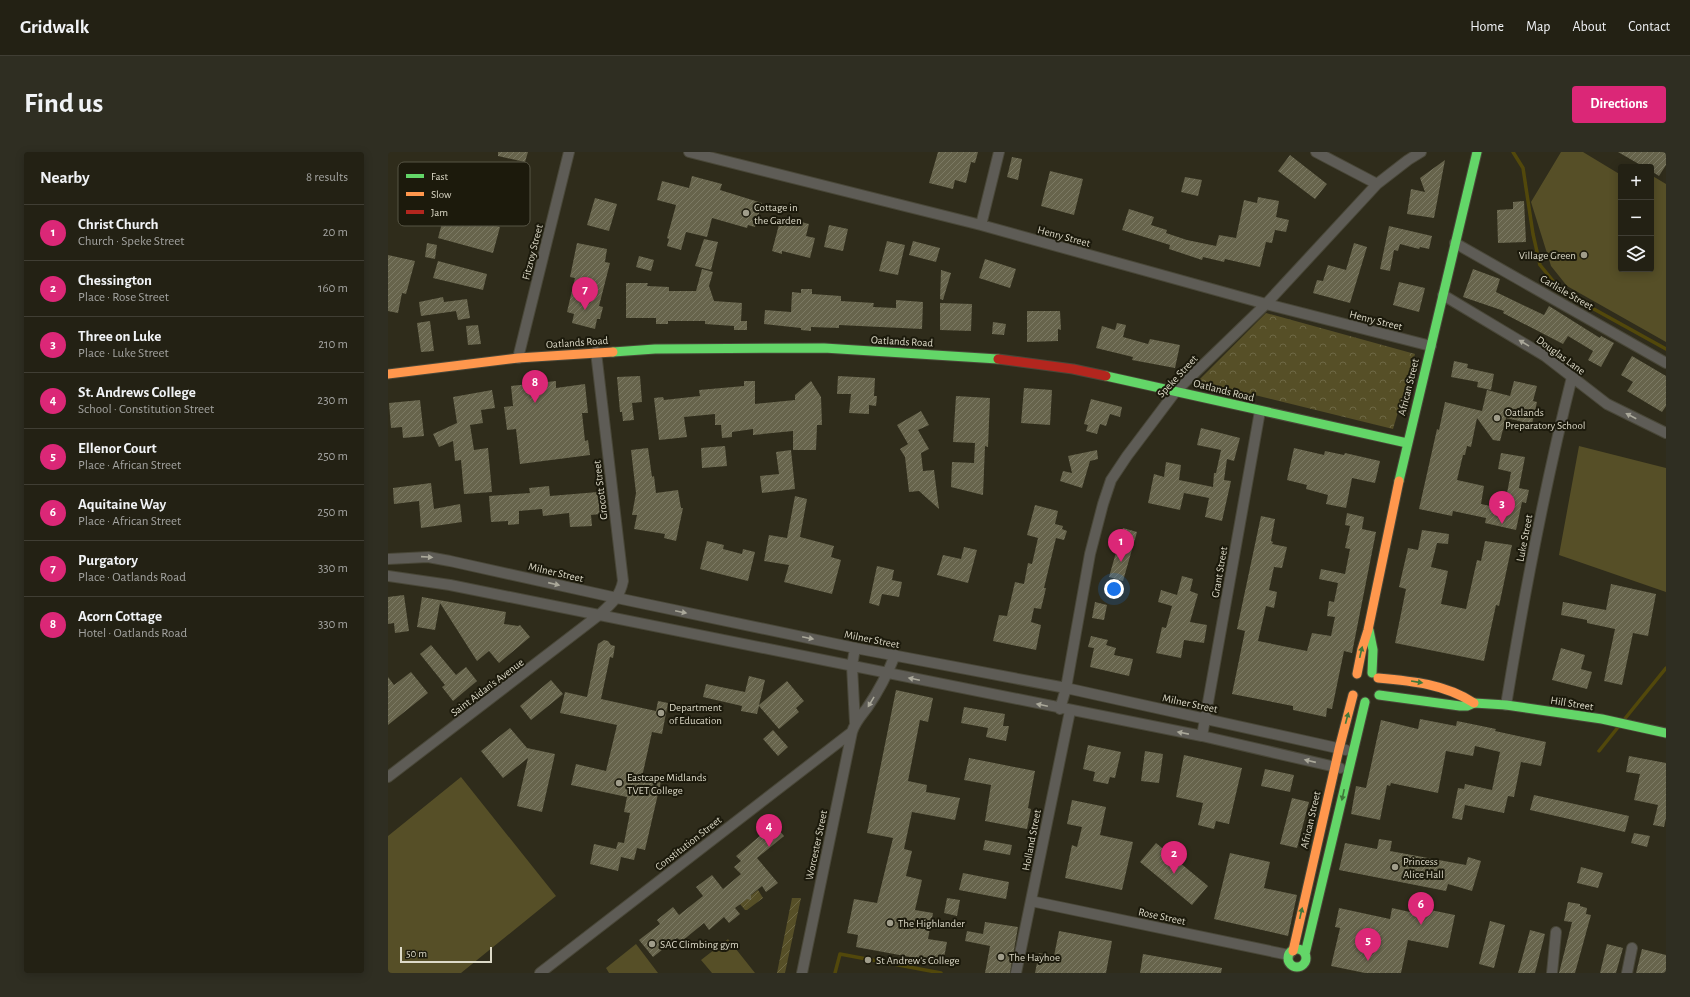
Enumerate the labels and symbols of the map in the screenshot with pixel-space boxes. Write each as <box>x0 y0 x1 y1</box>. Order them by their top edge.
legend <box>398 162 530 226</box>
text: Fast <box>431 171 449 182</box>
text: Slow <box>431 189 452 200</box>
place label: Cottage in the Garden <box>754 202 802 226</box>
text: Jam <box>431 207 448 218</box>
marker: Cottage in the Garden <box>741 208 751 218</box>
street label: Fitzroy Street <box>520 223 545 281</box>
street label: Henry Street <box>1036 224 1092 249</box>
place label: Village Green <box>1519 250 1576 261</box>
marker: Village Green <box>1579 250 1589 260</box>
street label: Carlisle Street <box>1538 273 1596 312</box>
pin: 7 <box>572 277 598 310</box>
street label: Henry Street <box>1348 309 1404 332</box>
street label: Oatlands Road <box>871 334 934 349</box>
street label: Douglas Lane <box>1534 334 1587 377</box>
street label: Oatlands Road <box>546 335 609 350</box>
one-way arrow <box>1519 339 1529 347</box>
street label: Speke Street <box>1155 353 1200 400</box>
street label: African Street <box>1396 357 1421 417</box>
pin: 8 <box>522 370 548 403</box>
street label: Oatlands Road <box>1192 378 1256 403</box>
place label: Oatlands Preparatory School <box>1505 407 1586 431</box>
marker: Oatlands Preparatory School <box>1492 413 1502 423</box>
one-way arrow <box>1625 413 1637 419</box>
street label: Grocott Street <box>591 459 610 520</box>
pin: 3 <box>1489 491 1515 524</box>
street label: Luke Street <box>1515 513 1535 563</box>
pin: 1 <box>1108 529 1134 562</box>
street label: Grant Street <box>1210 545 1229 599</box>
one-way arrow <box>421 554 433 561</box>
street label: Milner Street <box>527 561 585 584</box>
your location <box>1104 579 1124 599</box>
one-way arrow <box>548 582 560 588</box>
one-way arrow <box>675 609 687 615</box>
street label: Milner Street <box>843 629 901 650</box>
one-way arrow <box>802 636 814 642</box>
one-way arrow <box>1359 645 1365 658</box>
street label: Saint Aidan's Avenue <box>449 656 526 718</box>
one-way arrow <box>908 675 920 681</box>
one-way arrow <box>1411 680 1423 686</box>
street label: Milner Street <box>1161 692 1219 715</box>
street label: Hill Street <box>1550 695 1595 712</box>
one-way arrow <box>867 696 874 708</box>
place label: Department of Education <box>669 702 722 726</box>
one-way arrow <box>1035 702 1048 708</box>
marker: Department of Education <box>656 708 666 718</box>
one-way arrow <box>1344 712 1350 724</box>
one-way arrow <box>1177 729 1189 735</box>
one-way arrow <box>1304 757 1316 763</box>
place label: Eastcape Midlands TVET College <box>627 772 706 796</box>
marker: Eastcape Midlands TVET College <box>614 778 624 788</box>
one-way arrow <box>1339 789 1345 801</box>
street label: African Street <box>1299 790 1323 850</box>
street label: Holland Street <box>1020 808 1043 872</box>
street label: Worcester Street <box>804 809 829 881</box>
street label: Constitution Street <box>653 814 724 873</box>
pin: 4 <box>756 814 782 847</box>
pin: 2 <box>1161 841 1187 874</box>
place label: Princess Alice Hall <box>1403 856 1444 880</box>
marker: Princess Alice Hall <box>1390 862 1400 872</box>
pin: 6 <box>1408 892 1434 925</box>
street label: Rose Street <box>1137 906 1187 927</box>
one-way arrow <box>1299 906 1305 919</box>
marker: The Highlander <box>885 918 895 928</box>
place label: The Highlander <box>898 918 965 929</box>
pin: 5 <box>1355 928 1381 961</box>
marker: SAC Climbing gym <box>647 939 657 949</box>
place label: SAC Climbing gym <box>660 939 739 950</box>
scale bar <box>400 945 492 964</box>
marker: The Hayhoe <box>996 952 1006 962</box>
place label: The Hayhoe <box>1009 952 1060 963</box>
marker: St Andrew's College <box>863 955 873 965</box>
place label: St Andrew's College <box>876 955 960 966</box>

